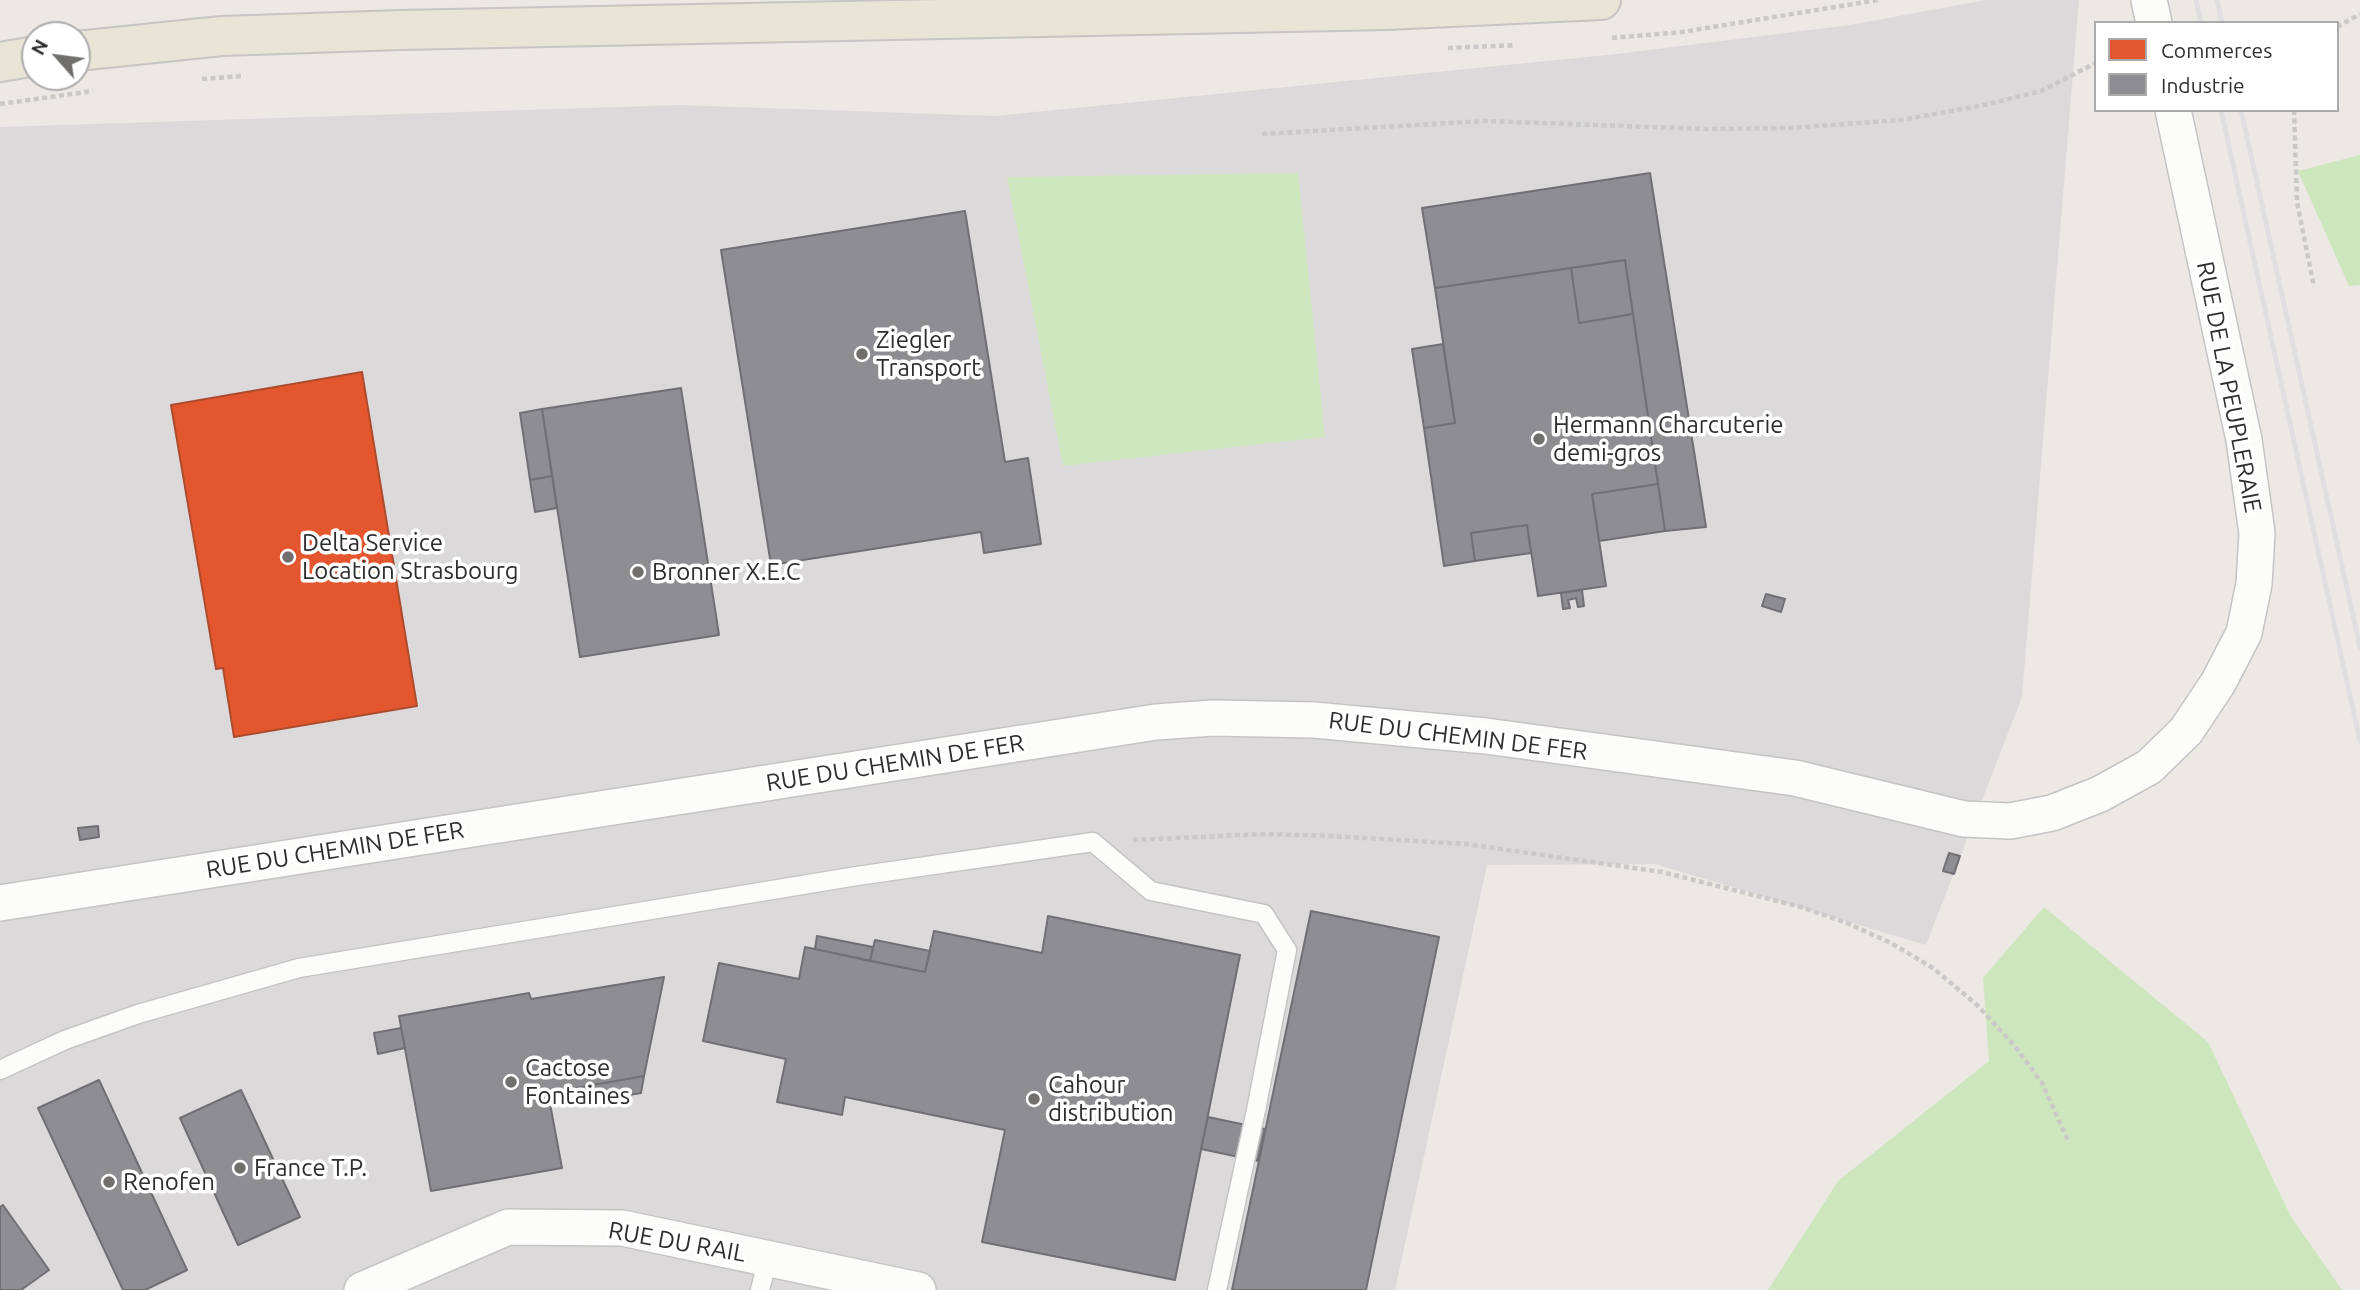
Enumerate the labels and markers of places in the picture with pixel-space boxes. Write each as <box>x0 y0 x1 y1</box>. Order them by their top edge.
place label: Ziegler Transport <box>876 326 981 382</box>
marker: Ziegler Transport <box>854 346 870 362</box>
place label: Hermann Charcuterie demi-gros <box>1553 411 1784 467</box>
marker: Hermann Charcuterie demi-gros <box>1531 431 1547 447</box>
place label: Delta Service Location Strasbourg <box>302 529 519 585</box>
marker: Delta Service Location Strasbourg <box>280 549 296 565</box>
place label: Bronner X.E.C <box>652 558 800 586</box>
marker: Bronner X.E.C <box>630 564 646 580</box>
place label: Cactose Fontaines <box>525 1054 630 1110</box>
place label: Cahour distribution <box>1048 1071 1173 1127</box>
marker: Cactose Fontaines <box>503 1074 519 1090</box>
marker: Cahour distribution <box>1026 1091 1042 1107</box>
place label: France T.P. <box>254 1154 367 1182</box>
marker: France T.P. <box>232 1160 248 1176</box>
place label: Renofen <box>123 1168 215 1196</box>
marker: Renofen <box>101 1174 117 1190</box>

